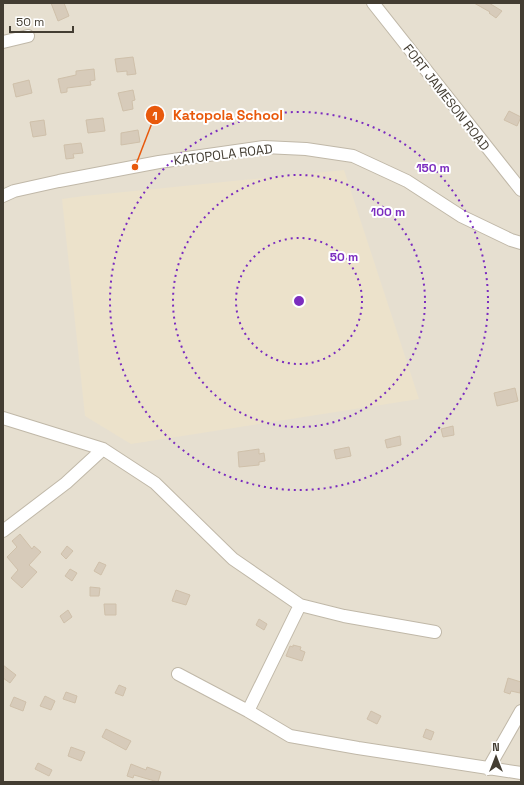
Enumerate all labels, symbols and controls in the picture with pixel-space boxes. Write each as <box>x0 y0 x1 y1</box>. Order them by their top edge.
scale bar <box>10 8 73 34</box>
text: 50 m <box>16 14 44 30</box>
street label: FORT JAMESON ROAD <box>400 41 494 154</box>
callout: Katopola School <box>145 102 291 128</box>
text: Katopola School <box>173 106 283 124</box>
text: 1 <box>152 108 158 124</box>
street label: KATOPOLA ROAD <box>173 140 274 169</box>
text: 150 m <box>416 160 450 176</box>
text: 100 m <box>371 204 405 220</box>
text: 50 m <box>330 249 358 265</box>
centre of rings <box>292 294 306 308</box>
north arrow <box>476 737 516 777</box>
text: N <box>492 740 500 754</box>

